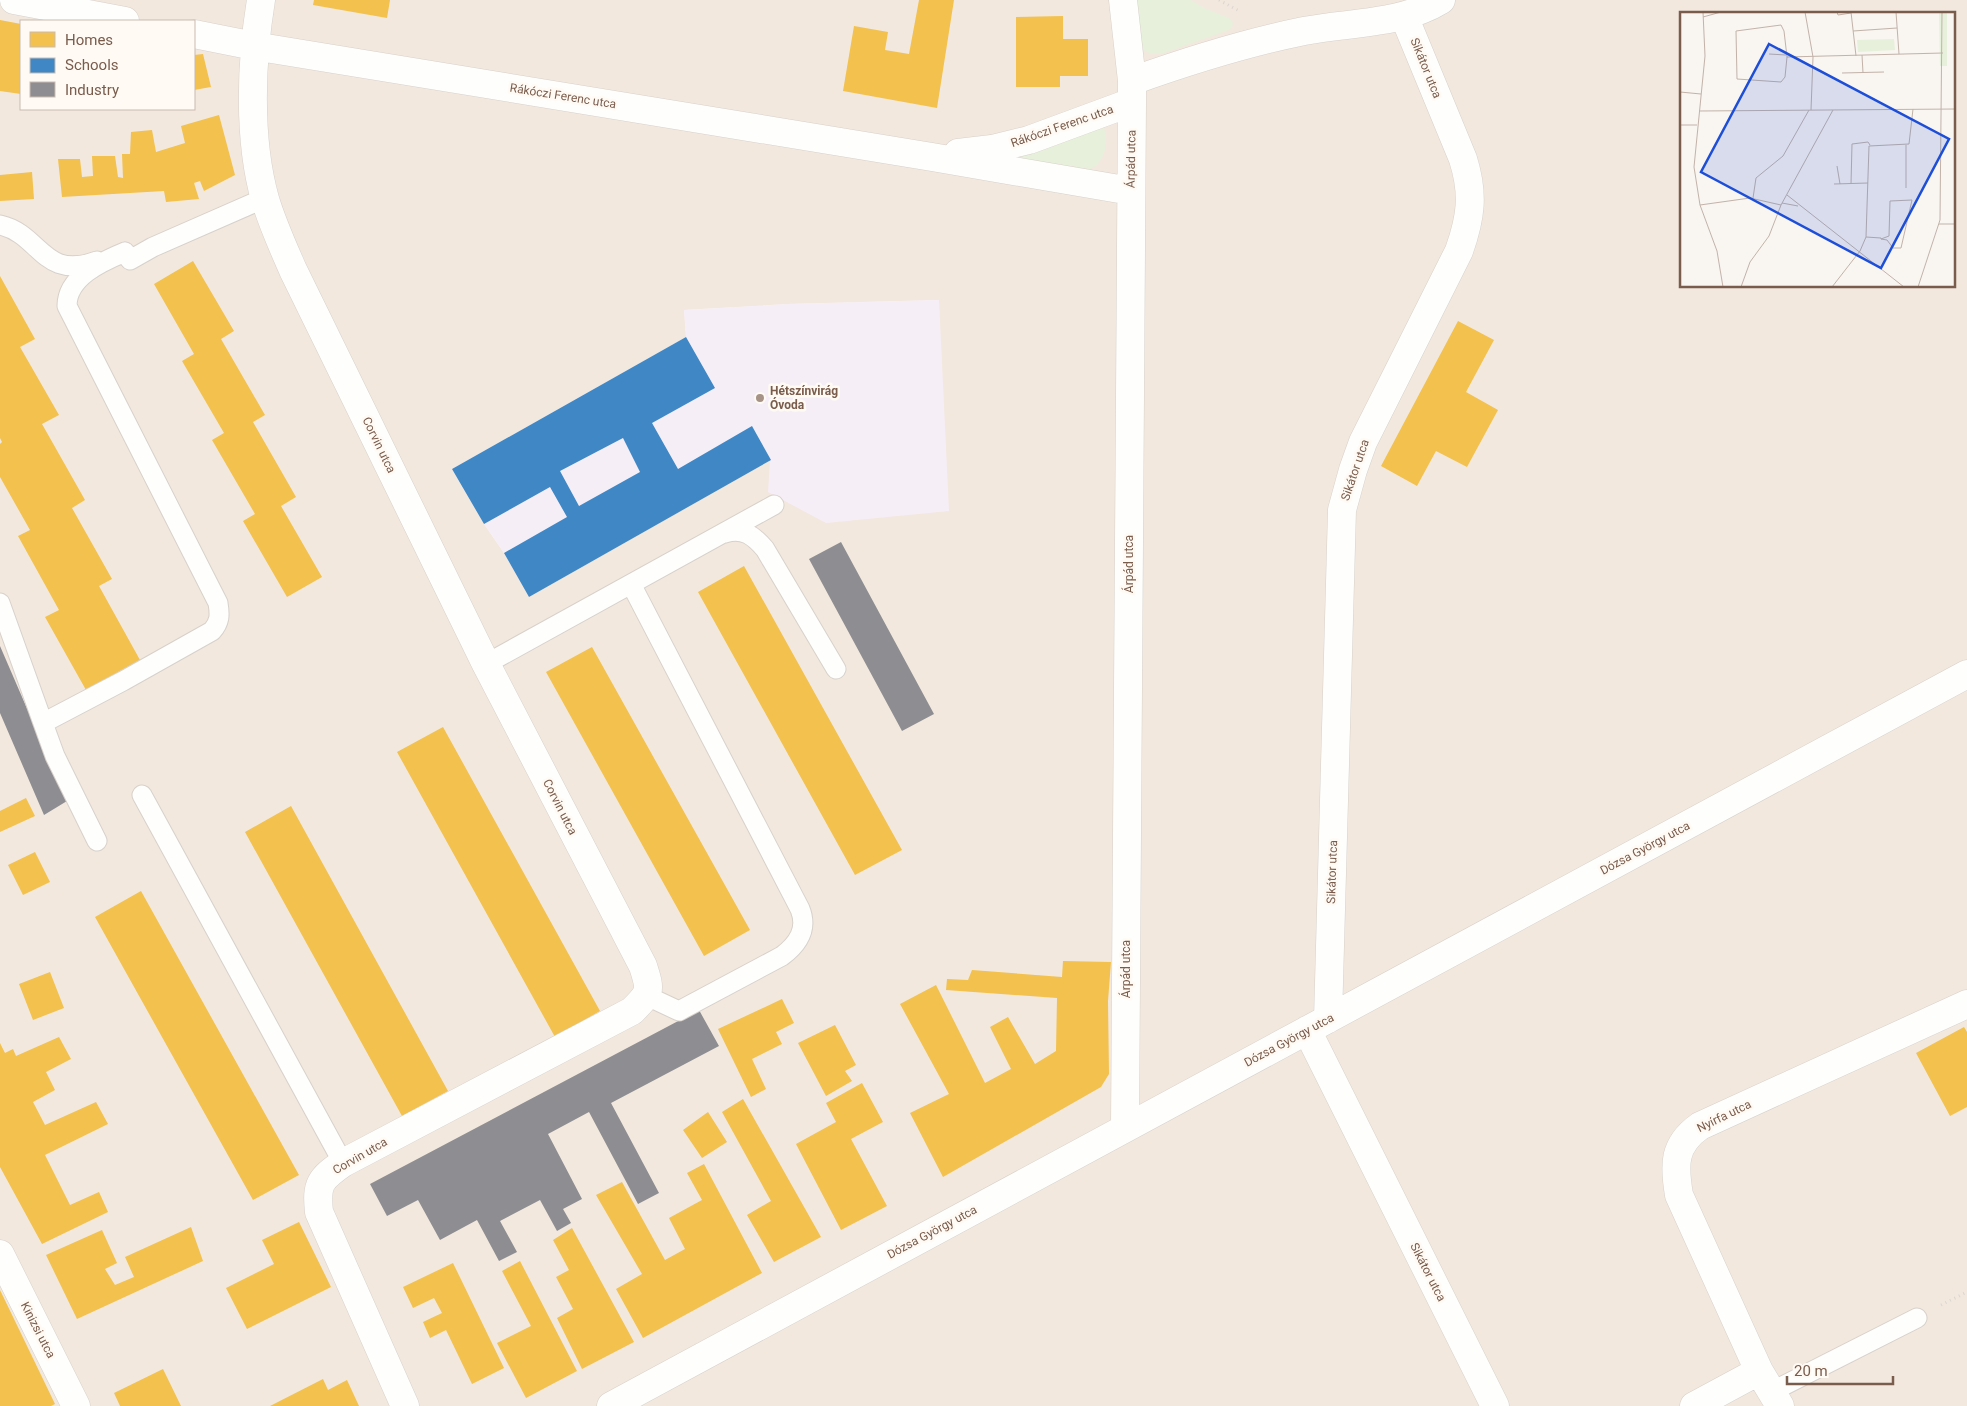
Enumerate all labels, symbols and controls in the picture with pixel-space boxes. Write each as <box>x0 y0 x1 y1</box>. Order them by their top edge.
inset map <box>1680 12 1954 288</box>
legend <box>20 20 195 110</box>
text: Homes <box>65 31 113 49</box>
street label: Sikátor utca <box>1408 36 1444 100</box>
text: Schools <box>65 56 119 74</box>
text: Industry <box>65 81 119 99</box>
street label: Rákóczi Ferenc utca <box>509 81 617 111</box>
street label: Rákóczi Ferenc utca <box>1009 102 1115 150</box>
street label: Árpád utca <box>1122 130 1139 188</box>
place label: Hétszínvirág Óvoda <box>770 384 838 412</box>
marker: Hétszínvirág Óvoda <box>754 392 766 404</box>
street label: Corvin utca <box>359 415 399 475</box>
street label: Sikátor utca <box>1338 438 1372 502</box>
street label: Árpád utca <box>1121 535 1136 593</box>
street label: Corvin utca <box>540 777 580 837</box>
street label: Dózsa György utca <box>1598 818 1692 878</box>
street label: Sikátor utca <box>1324 840 1340 904</box>
street label: Árpád utca <box>1118 940 1133 998</box>
street label: Dózsa György utca <box>1242 1010 1336 1070</box>
street label: Nyírfa utca <box>1695 1097 1753 1135</box>
street label: Corvin utca <box>330 1135 390 1177</box>
street label: Dózsa György utca <box>885 1202 979 1262</box>
street label: Sikátor utca <box>1407 1240 1449 1304</box>
street label: Kinizsi utca <box>18 1299 58 1361</box>
scale bar <box>1787 1354 1893 1386</box>
text: 20 m <box>1794 1362 1828 1380</box>

